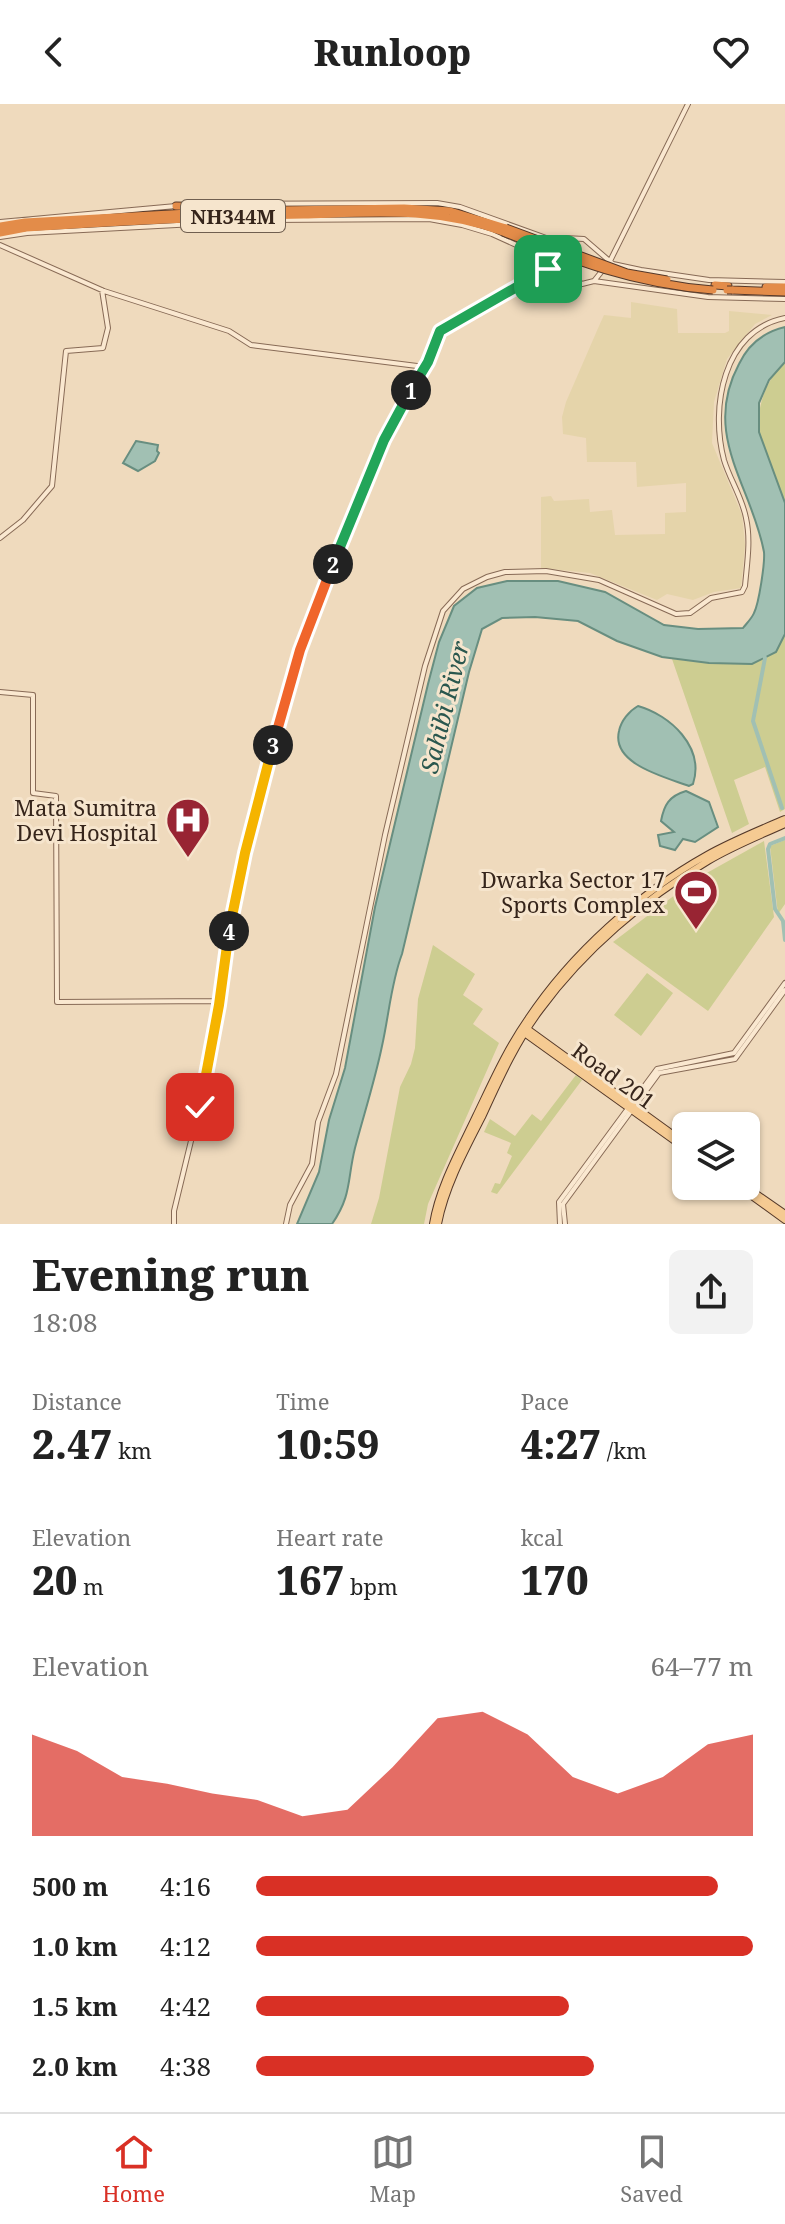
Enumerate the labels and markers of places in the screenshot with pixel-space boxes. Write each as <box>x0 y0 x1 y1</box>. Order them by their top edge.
pin <box>514 235 582 303</box>
pin: 1 <box>391 370 431 410</box>
pin: 2 <box>313 544 353 584</box>
pin: 3 <box>253 725 293 765</box>
place label: Mata Sumitra Devi Hospital <box>14 792 157 847</box>
hospital icon: Mata Sumitra Devi Hospital <box>164 796 212 859</box>
place label: Dwarka Sector 17 Sports Complex <box>481 864 665 919</box>
sports icon: Dwarka Sector 17 Sports Complex <box>672 868 720 931</box>
pin: 4 <box>209 911 249 951</box>
pin <box>166 1073 234 1141</box>

